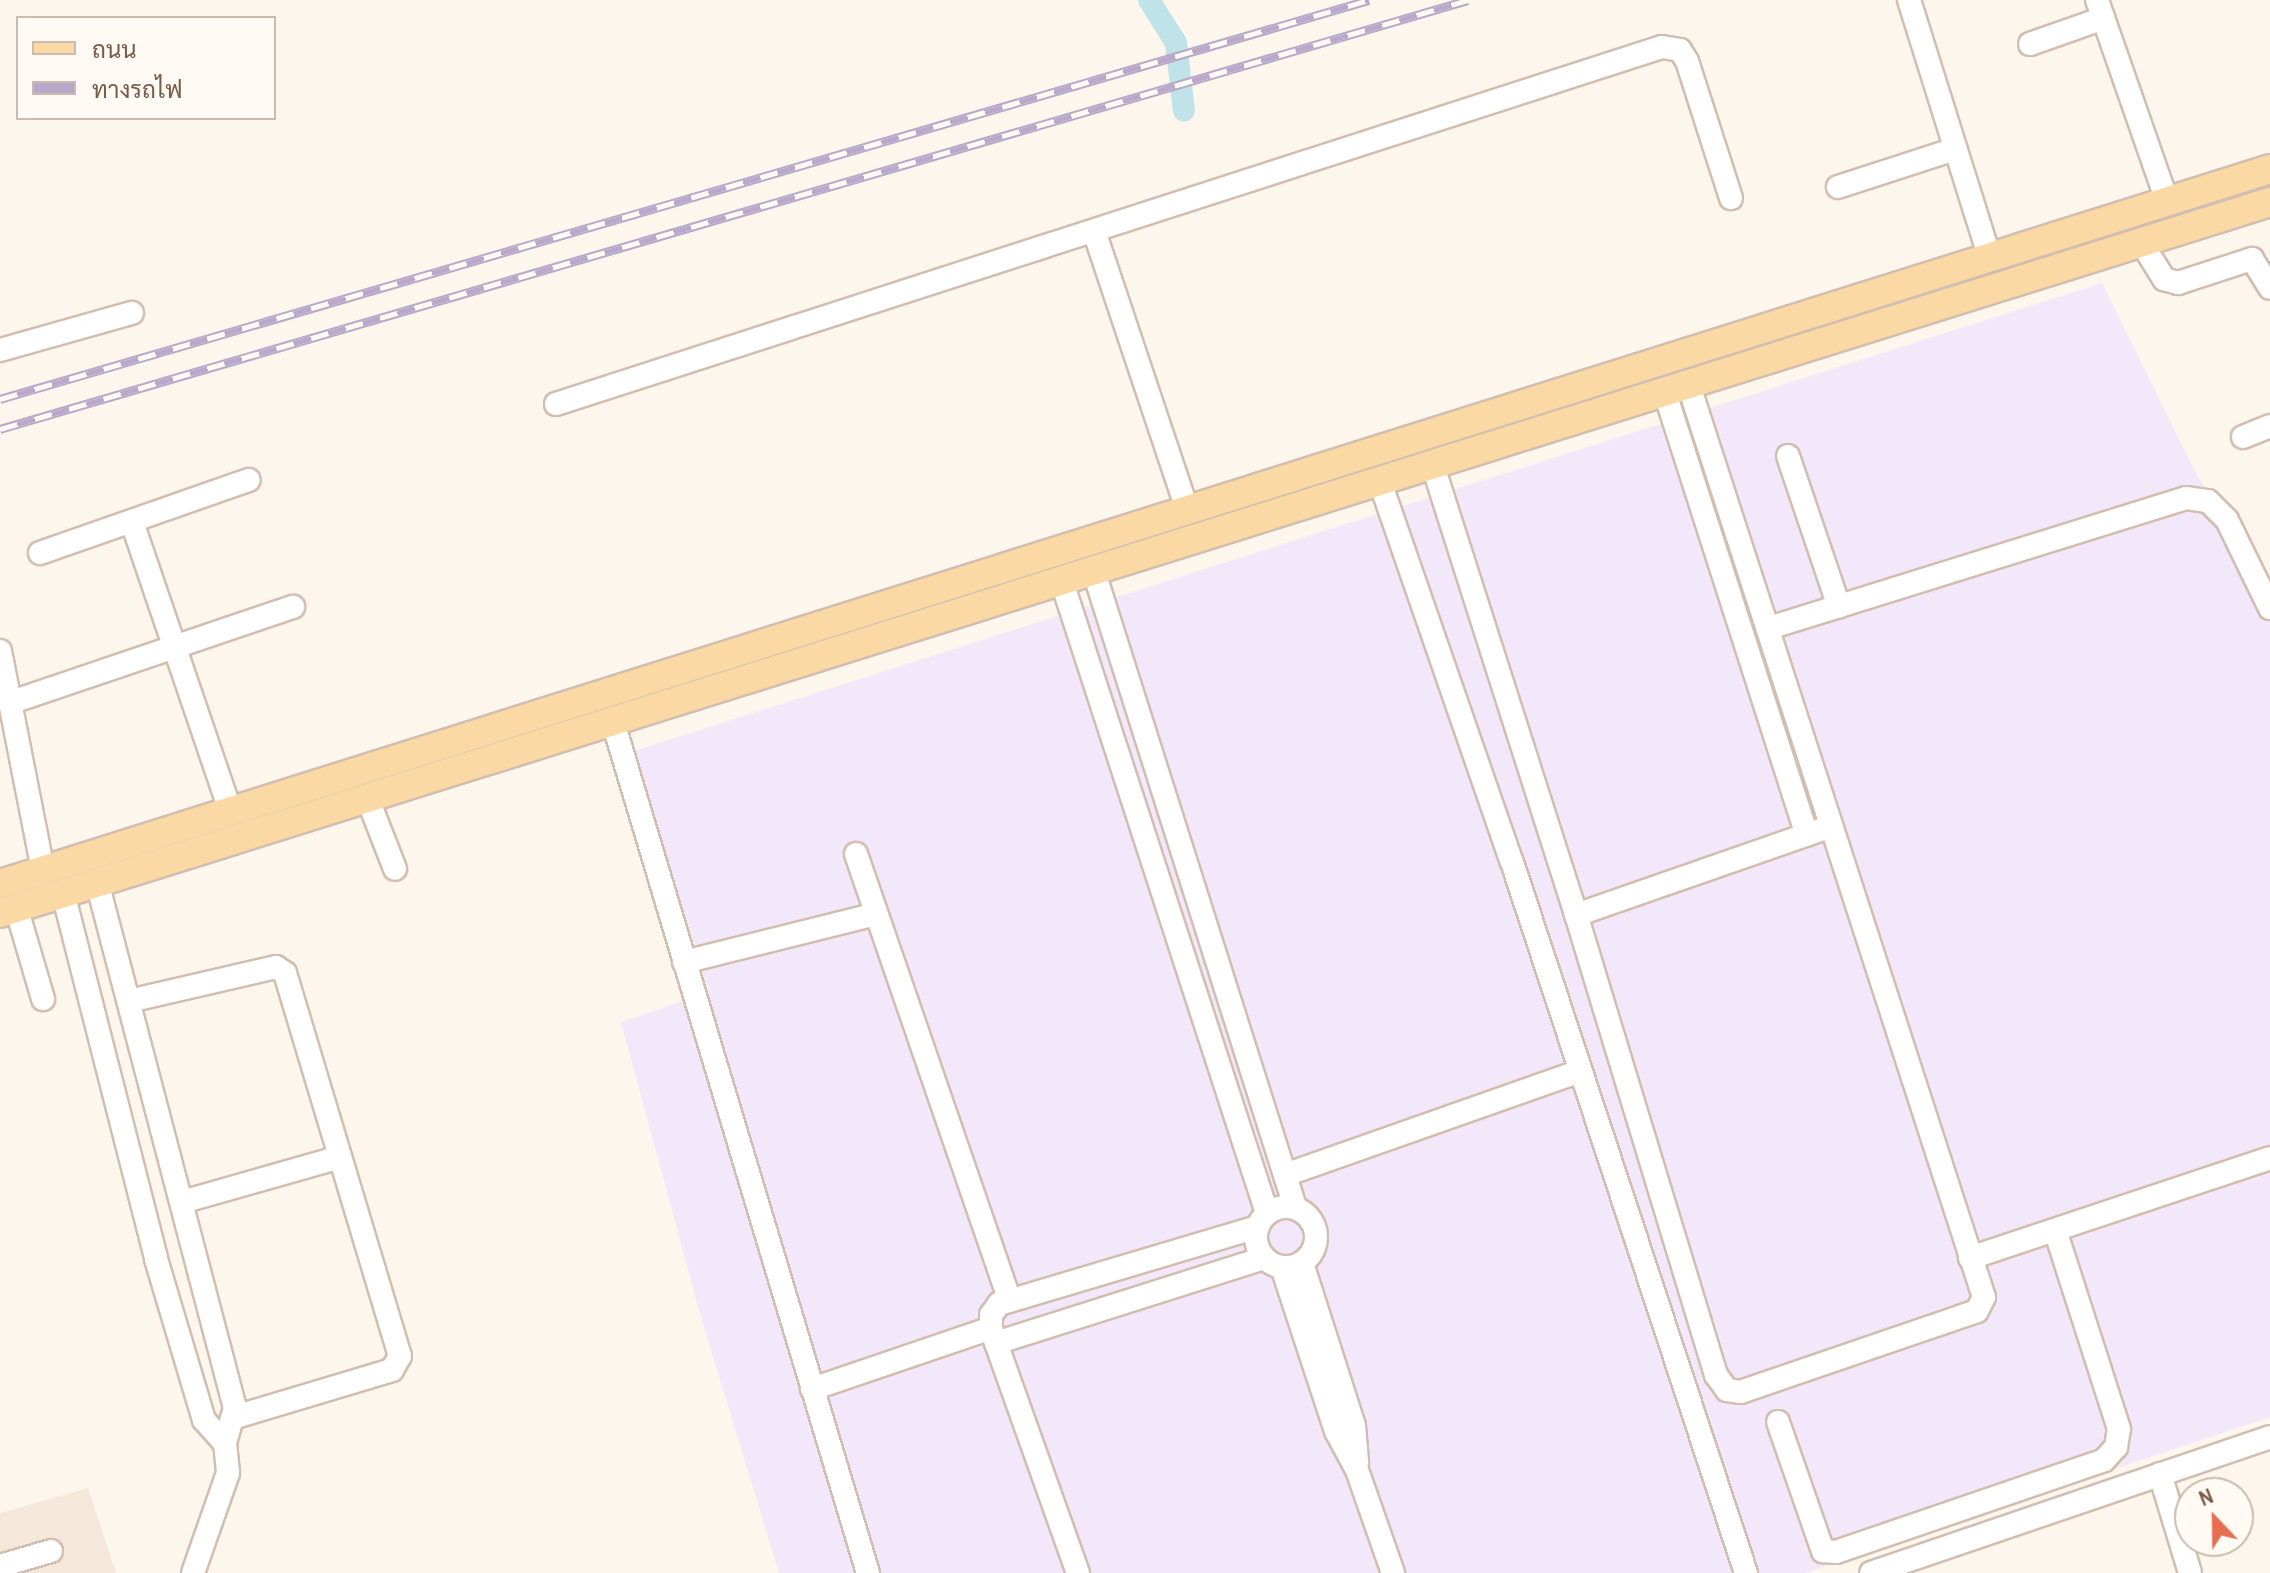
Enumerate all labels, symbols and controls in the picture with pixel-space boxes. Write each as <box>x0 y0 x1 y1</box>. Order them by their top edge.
legend <box>16 16 276 120</box>
text: ถนน <box>92 33 137 65</box>
text: ทางรถไฟ <box>92 73 183 105</box>
north arrow <box>2174 1477 2254 1557</box>
text: N <box>2194 1480 2217 1513</box>

